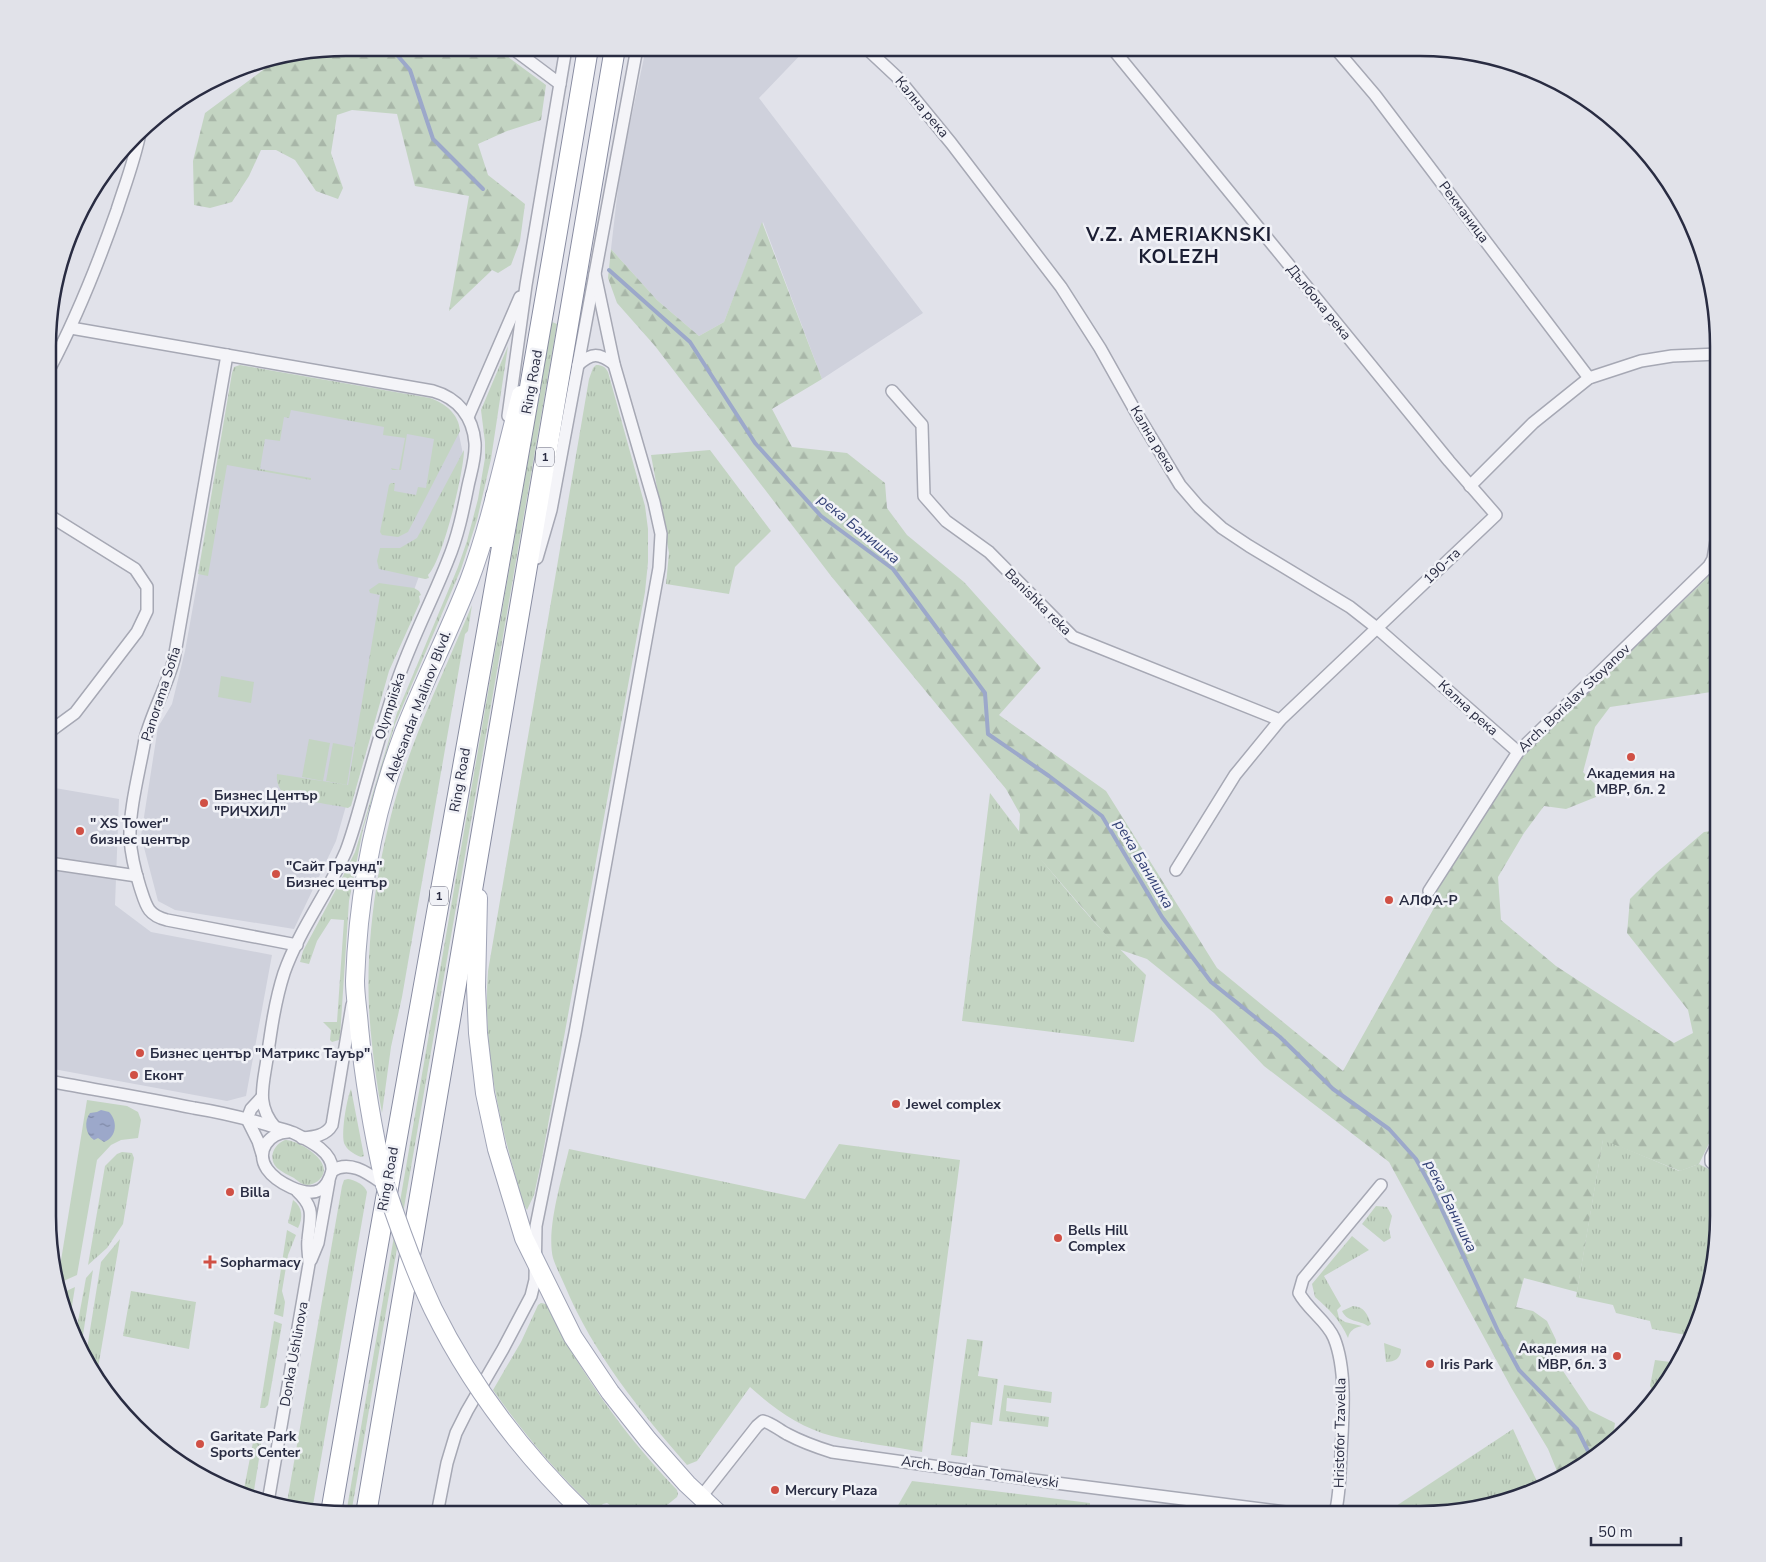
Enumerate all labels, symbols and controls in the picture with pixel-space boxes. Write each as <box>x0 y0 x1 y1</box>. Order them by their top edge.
street label: Кална река <box>891 72 953 142</box>
street label: Рекманица <box>1435 177 1493 247</box>
district label: V.Z. AMERIAKNSKI KOLEZH <box>1085 222 1272 270</box>
street label: Дълбока река <box>1282 260 1356 344</box>
street label: Ring Road <box>517 348 547 416</box>
street label: Кална река <box>1126 402 1180 476</box>
road number: 1 <box>536 448 554 467</box>
water label: река Банишка <box>814 490 904 568</box>
street label: 190-та <box>1419 544 1465 588</box>
street label: Banishka reka <box>1000 564 1076 640</box>
street label: Aleksandar Malinov Blvd. <box>380 628 456 784</box>
street label: Arch. Borislav Stoyanov <box>1514 639 1635 757</box>
street label: Panorama Sofia <box>137 644 185 744</box>
street label: Olympiiska <box>370 670 410 742</box>
street label: Кална река <box>1434 676 1502 740</box>
street label: Ring Road <box>445 746 475 814</box>
marker: Академия на МВР, бл. 2 <box>1625 751 1637 763</box>
place label: Академия на МВР, бл. 2 <box>1587 764 1675 799</box>
place label: Бизнес Център "РИЧХИЛ" <box>214 786 318 821</box>
marker: Бизнес Център "РИЧХИЛ" <box>198 797 210 809</box>
place label: " XS Tower" бизнес център <box>90 814 190 849</box>
water label: река Банишка <box>1110 816 1178 912</box>
marker: " XS Tower" бизнес център <box>74 825 86 837</box>
place label: "Сайт Граунд" Бизнес център <box>286 857 387 892</box>
marker: "Сайт Граунд" Бизнес център <box>270 868 282 880</box>
road number: 1 <box>430 886 448 906</box>
place label: АЛФА-Р <box>1399 891 1458 910</box>
marker: АЛФА-Р <box>1383 894 1395 906</box>
place label: Бизнес център "Матрикс Тауър" <box>150 1044 370 1063</box>
marker: Бизнес център "Матрикс Тауър" <box>134 1047 146 1059</box>
place label: Еконт <box>144 1066 184 1085</box>
marker: Еконт <box>128 1069 140 1081</box>
place label: Jewel complex <box>905 1095 1001 1114</box>
marker: Jewel complex <box>890 1098 902 1110</box>
street label: Ring Road <box>373 1145 403 1213</box>
water label: река Банишка <box>1420 1157 1482 1255</box>
place label: Billa <box>240 1183 270 1202</box>
marker: Billa <box>224 1186 236 1198</box>
place label: Bells Hill Complex <box>1068 1221 1129 1256</box>
marker: Bells Hill Complex <box>1052 1232 1064 1244</box>
place label: Sopharmacy <box>220 1253 301 1272</box>
marker: Sopharmacy <box>204 1256 216 1268</box>
street label: Donka Ushlinova <box>275 1300 313 1408</box>
place label: Академия на МВР, бл. 3 <box>1518 1339 1607 1374</box>
marker: Академия на МВР, бл. 3 <box>1611 1350 1623 1362</box>
place label: Iris Park <box>1440 1355 1494 1374</box>
marker: Iris Park <box>1424 1358 1436 1370</box>
street label: Hristofor Tzavella <box>1330 1378 1350 1488</box>
place label: Garitate Park Sports Center <box>210 1427 301 1462</box>
marker: Garitate Park Sports Center <box>194 1438 206 1450</box>
street label: Arch. Bogdan Tomalevski <box>900 1452 1060 1492</box>
place label: Mercury Plaza <box>785 1481 877 1500</box>
marker: Mercury Plaza <box>769 1484 781 1496</box>
scale bar <box>1591 1514 1681 1546</box>
text: 50 m <box>1598 1522 1633 1542</box>

